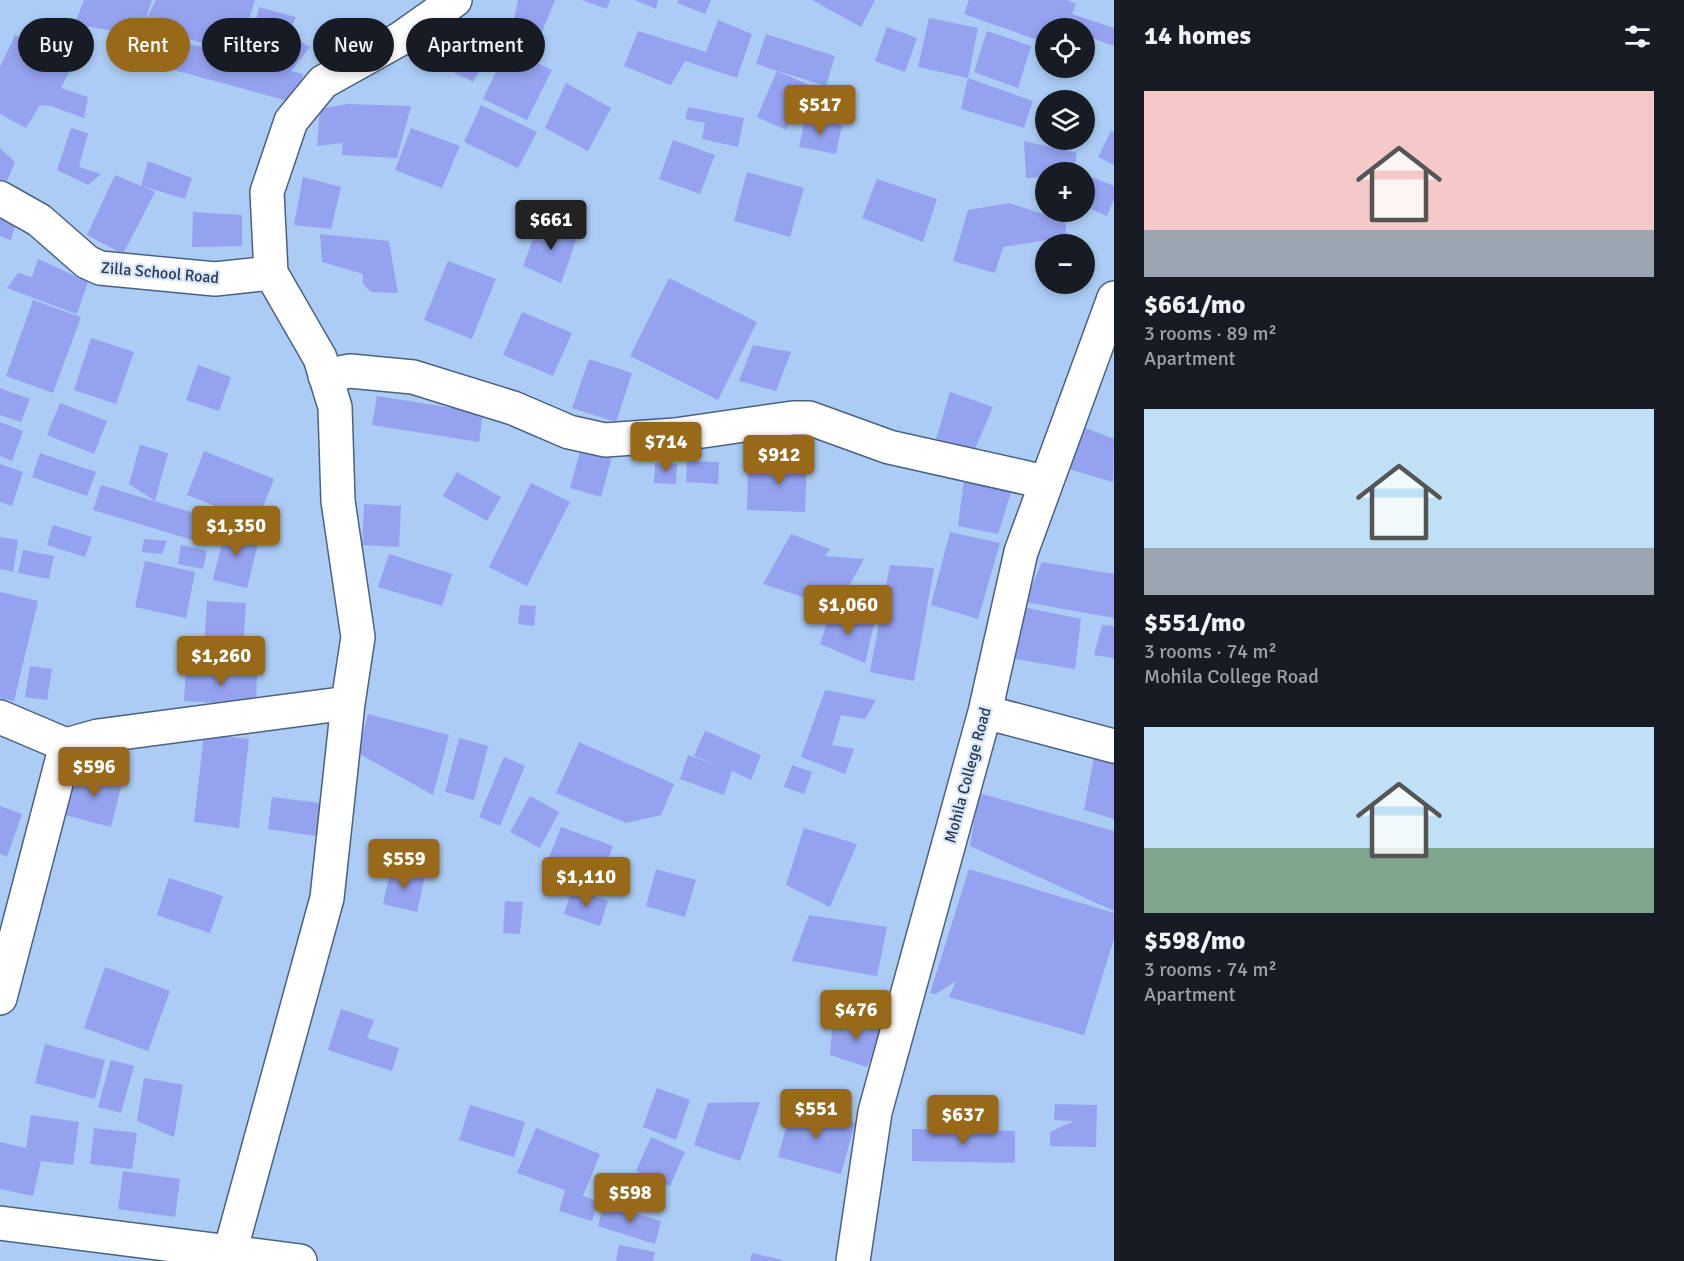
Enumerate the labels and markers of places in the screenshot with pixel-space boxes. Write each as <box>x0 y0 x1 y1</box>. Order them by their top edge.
pin: $517 <box>784 85 856 136</box>
pin: $661 <box>515 200 587 251</box>
pin: $714 <box>630 422 702 473</box>
pin: $912 <box>743 435 815 486</box>
pin: $1,350 <box>187 506 285 557</box>
pin: $1,060 <box>799 585 897 636</box>
pin: $1,260 <box>172 636 270 687</box>
pin: $596 <box>58 747 130 798</box>
pin: $559 <box>368 839 440 890</box>
pin: $1,110 <box>537 857 635 908</box>
pin: $476 <box>820 990 892 1041</box>
pin: $551 <box>780 1089 852 1140</box>
pin: $637 <box>927 1095 999 1146</box>
pin: $598 <box>594 1173 666 1224</box>

